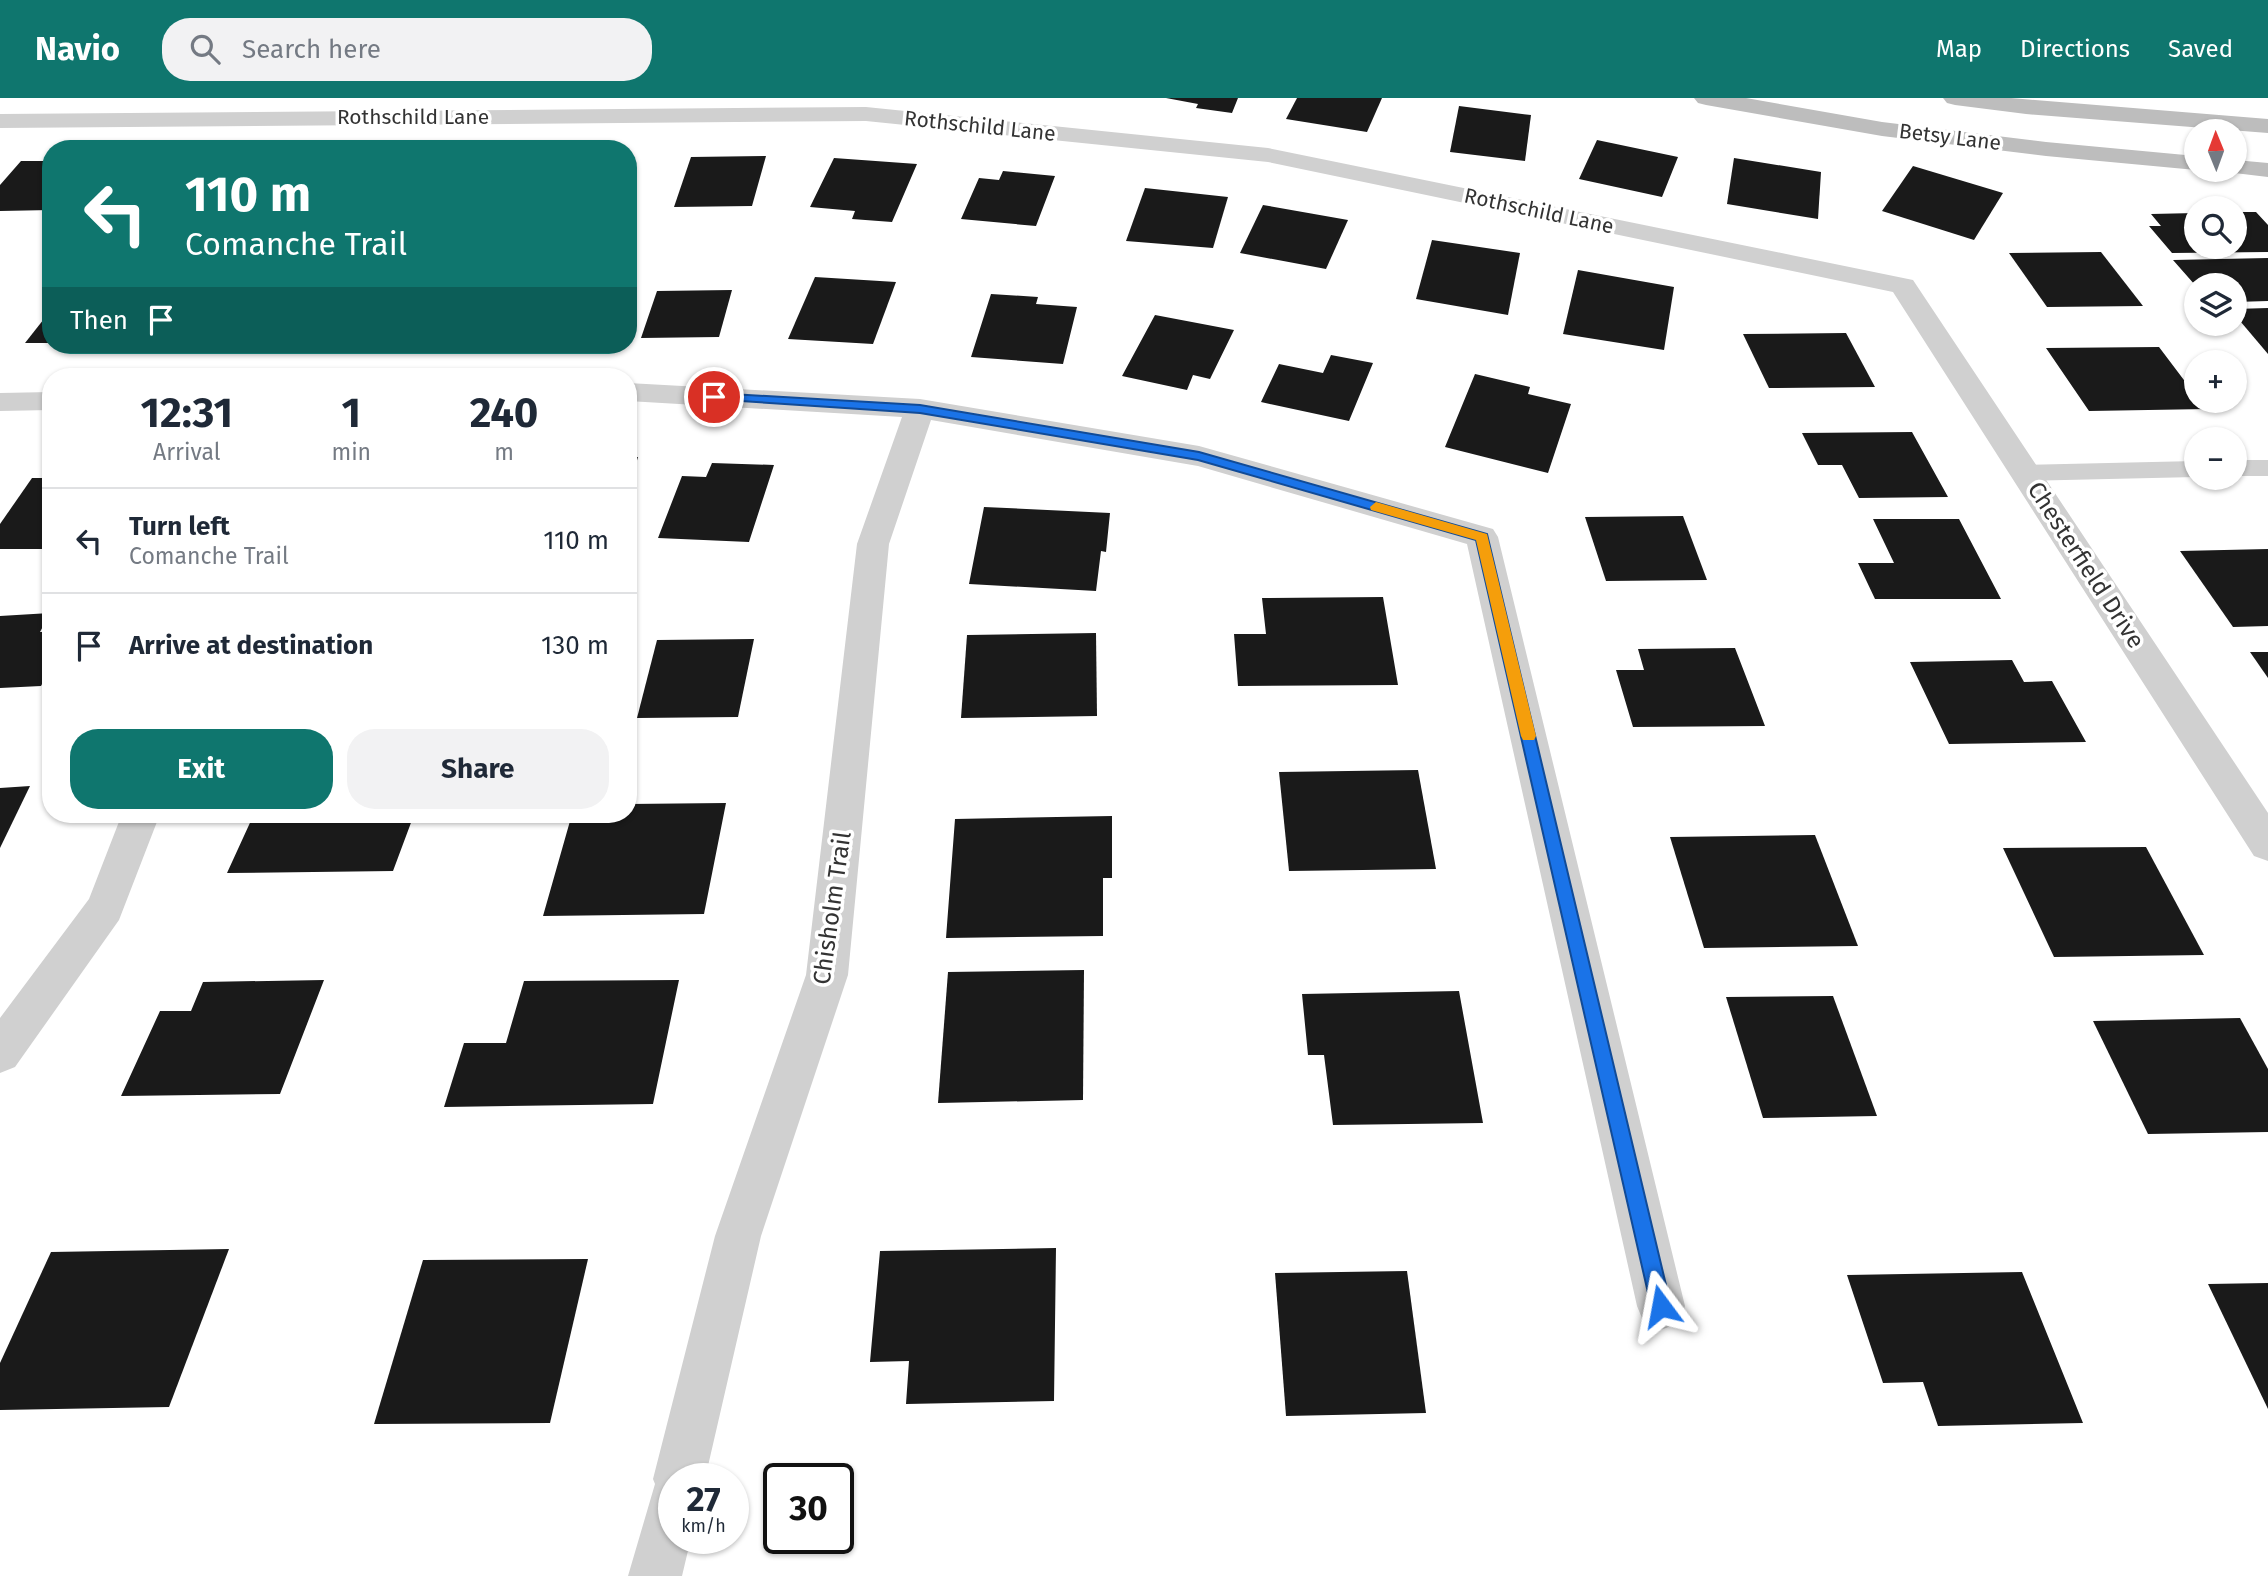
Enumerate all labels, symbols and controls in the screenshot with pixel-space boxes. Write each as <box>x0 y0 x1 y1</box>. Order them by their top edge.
search box <box>162 18 652 81</box>
text: Navio <box>35 29 120 69</box>
icon: search <box>186 30 224 68</box>
text: Search here <box>242 34 381 65</box>
text: Map <box>1936 35 1982 63</box>
text: Directions <box>2020 35 2130 63</box>
text: Saved <box>2168 35 2233 63</box>
street label: Rothschild Lane <box>337 104 489 130</box>
street label: Rothschild Lane <box>903 105 1057 147</box>
street label: Betsy Lane <box>1898 118 2002 156</box>
north arrow <box>2184 119 2247 182</box>
map controls <box>2184 119 2247 490</box>
text: 110 m <box>185 165 311 224</box>
icon: left <box>70 168 161 259</box>
street label: Rothschild Lane <box>1462 182 1616 240</box>
button: search <box>2184 196 2247 259</box>
text: Comanche Trail <box>185 225 407 263</box>
button: layers <box>2184 273 2247 336</box>
icon: arrive <box>142 301 180 339</box>
text: Then <box>70 305 128 336</box>
button: + <box>2184 350 2247 413</box>
pin <box>684 367 744 427</box>
icon: arrive <box>695 378 733 416</box>
text: 12:31 <box>141 388 233 438</box>
text: 1 <box>342 388 361 438</box>
text: 240 <box>470 388 538 438</box>
button: − <box>2184 427 2247 490</box>
text: Arrival <box>153 438 220 466</box>
text: min <box>331 438 371 466</box>
text: m <box>494 438 514 466</box>
street label: Chesterfield Drive <box>2022 476 2150 654</box>
text: Turn left <box>129 511 230 542</box>
icon: left <box>70 522 108 560</box>
text: 110 m <box>543 525 609 556</box>
text: Comanche Trail <box>129 542 289 570</box>
icon: arrive <box>70 627 108 665</box>
text: Arrive at destination <box>129 630 373 661</box>
text: 130 m <box>541 630 609 661</box>
button: Exit <box>70 729 333 809</box>
button: Share <box>347 729 609 809</box>
street label: Chisholm Trail <box>807 830 857 986</box>
position arrow <box>1624 1269 1698 1343</box>
speed limit sign: 30 <box>763 1463 854 1554</box>
text: 27 <box>686 1478 721 1520</box>
text: km/h <box>681 1515 726 1537</box>

